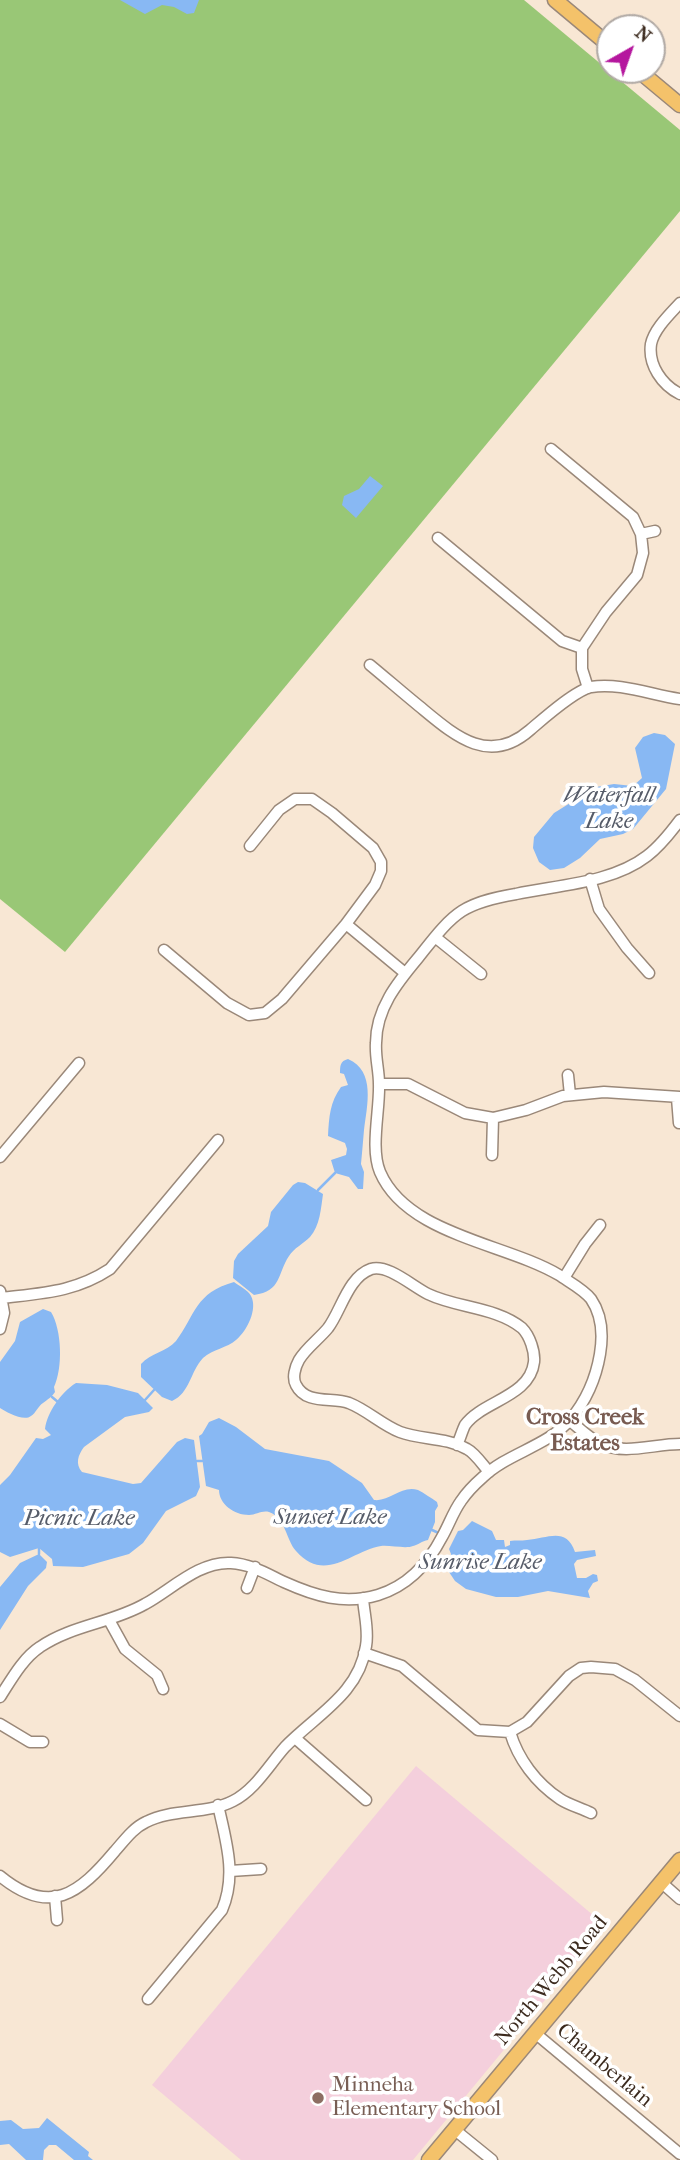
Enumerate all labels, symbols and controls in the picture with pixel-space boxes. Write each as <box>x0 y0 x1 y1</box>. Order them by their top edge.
north arrow <box>596 14 666 84</box>
text: N <box>631 21 656 48</box>
water label: Waterfall Lake <box>563 782 655 836</box>
district label: Cross Creek Estates <box>526 1404 644 1458</box>
water label: Sunset Lake <box>273 1504 387 1532</box>
water label: Picnic Lake <box>23 1505 135 1533</box>
water label: Sunrise Lake <box>419 1549 541 1577</box>
street label: North Webb Road <box>490 1911 614 2051</box>
street label: Chamberlain <box>551 2019 657 2113</box>
place label: Minneha Elementary School <box>332 2073 501 2123</box>
marker: Minneha Elementary School <box>310 2090 326 2106</box>

